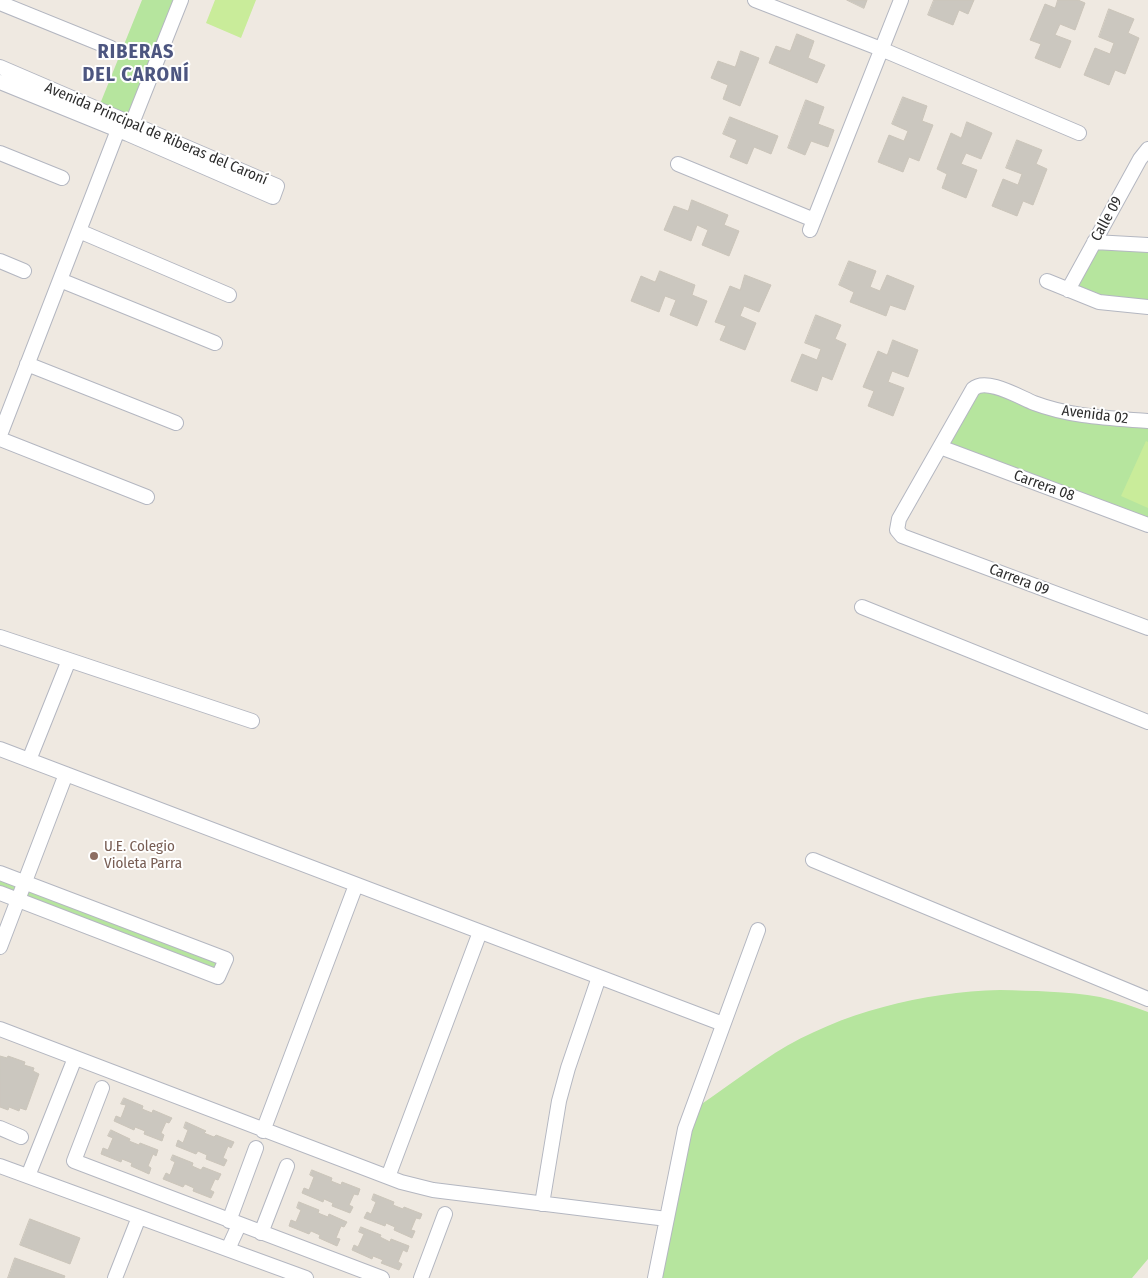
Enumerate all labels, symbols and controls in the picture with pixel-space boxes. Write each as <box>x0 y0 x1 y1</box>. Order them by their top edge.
district label: RIBERAS DEL CARONÍ <box>81 40 191 87</box>
street label: Avenida Principal de Riberas del Caroní <box>42 79 270 189</box>
street label: Calle 09 <box>1087 193 1127 245</box>
street label: Avenida 02 <box>1061 402 1129 428</box>
street label: Carrera 08 <box>1011 467 1077 505</box>
street label: Carrera 09 <box>986 560 1052 600</box>
place label: U.E. Colegio Violeta Parra <box>104 838 182 873</box>
marker: U.E. Colegio Violeta Parra <box>88 850 100 862</box>

